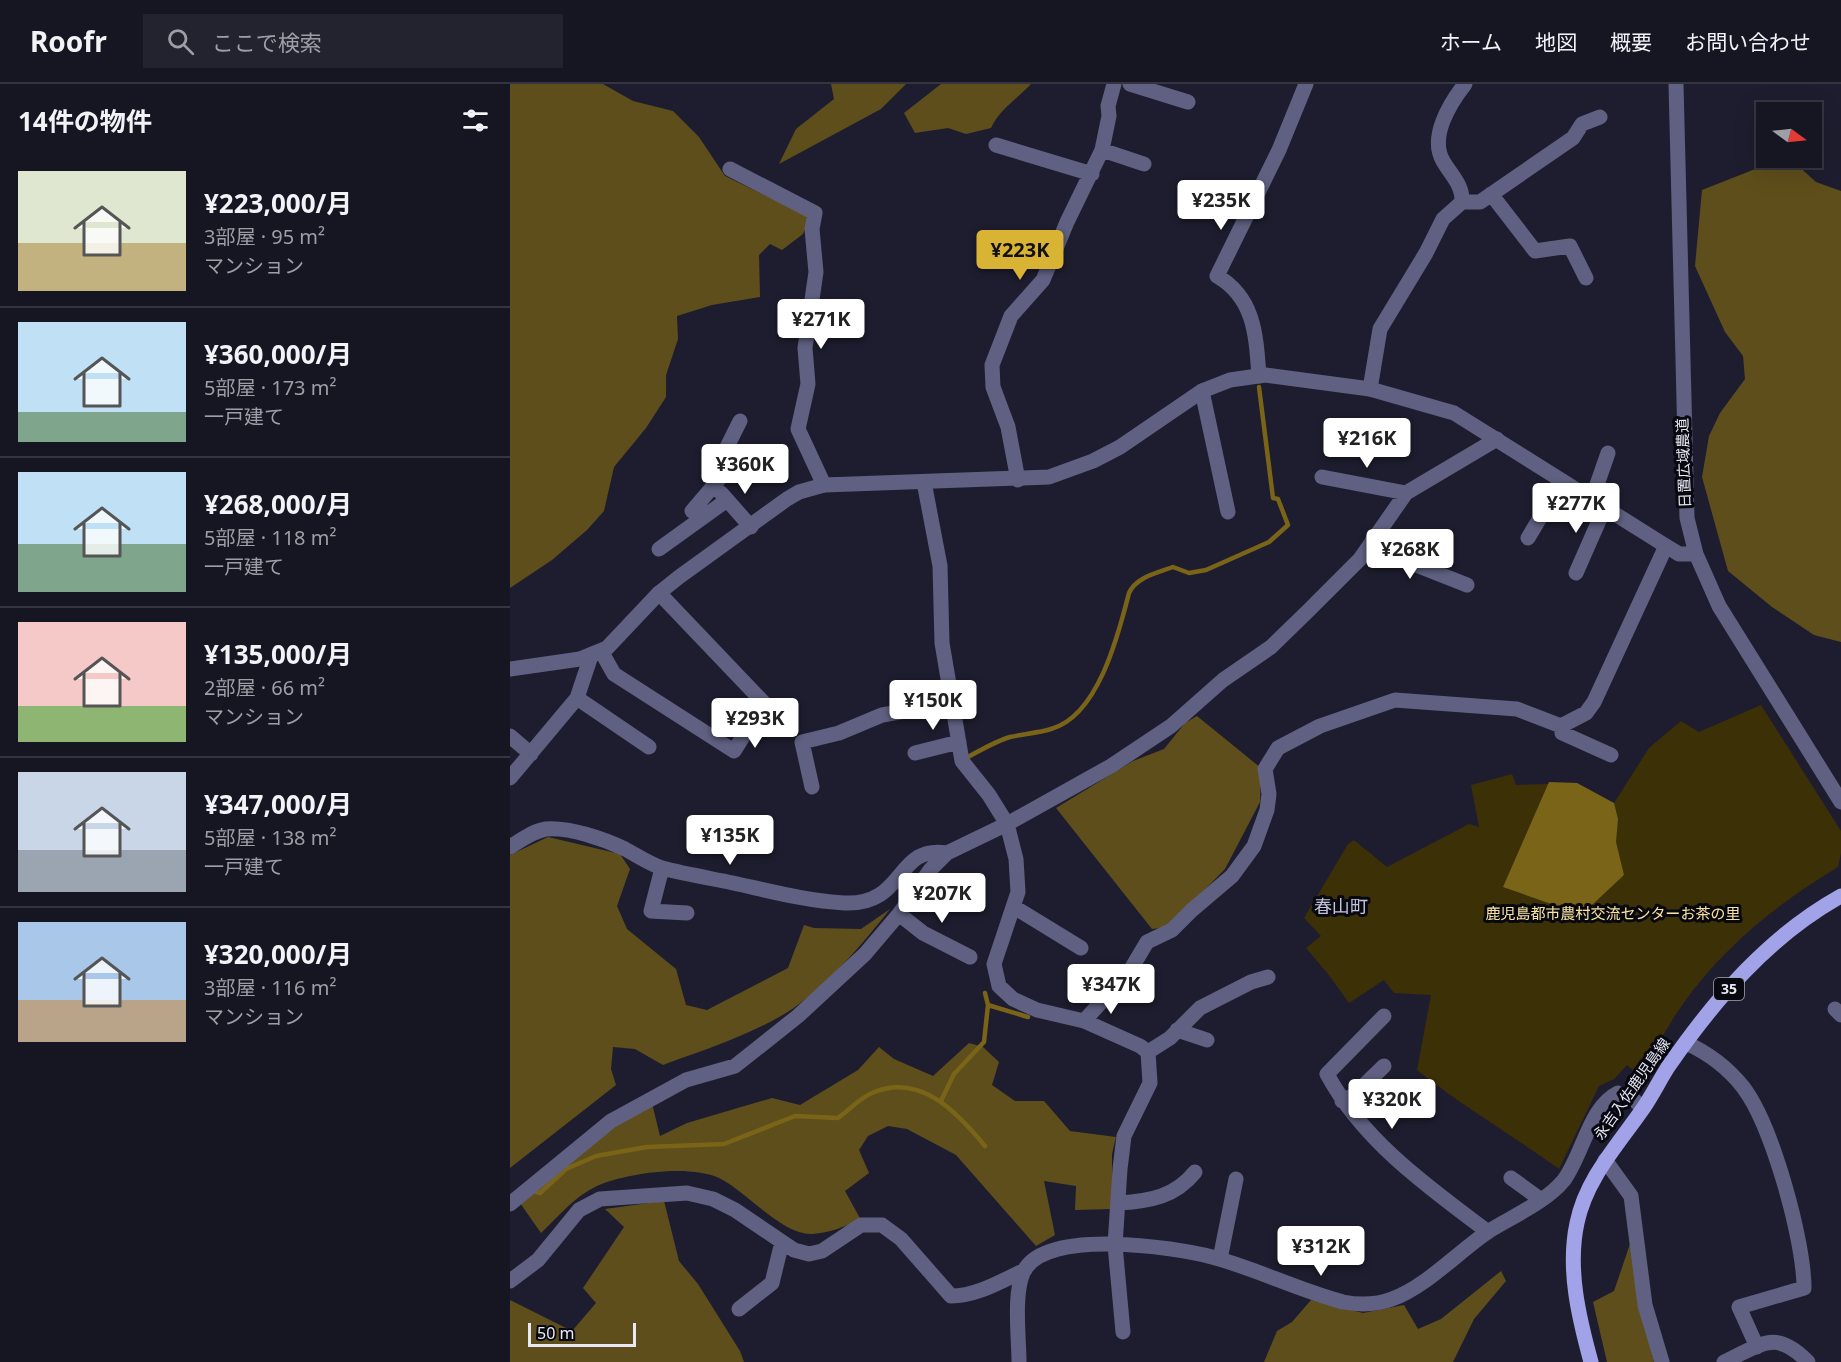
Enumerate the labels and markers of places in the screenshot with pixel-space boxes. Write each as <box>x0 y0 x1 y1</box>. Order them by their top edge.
pin: ¥235K <box>1179 180 1263 231</box>
pin: ¥223K <box>978 230 1062 281</box>
pin: ¥271K <box>779 299 863 350</box>
pin: ¥216K <box>1325 418 1409 469</box>
pin: ¥360K <box>703 444 787 495</box>
pin: ¥277K <box>1534 483 1618 534</box>
pin: ¥268K <box>1368 529 1452 580</box>
pin: ¥150K <box>891 680 975 731</box>
pin: ¥293K <box>713 698 797 749</box>
pin: ¥135K <box>688 815 772 866</box>
pin: ¥207K <box>900 873 984 924</box>
pin: ¥347K <box>1069 964 1153 1015</box>
pin: ¥320K <box>1350 1079 1434 1130</box>
pin: ¥312K <box>1279 1226 1363 1277</box>

